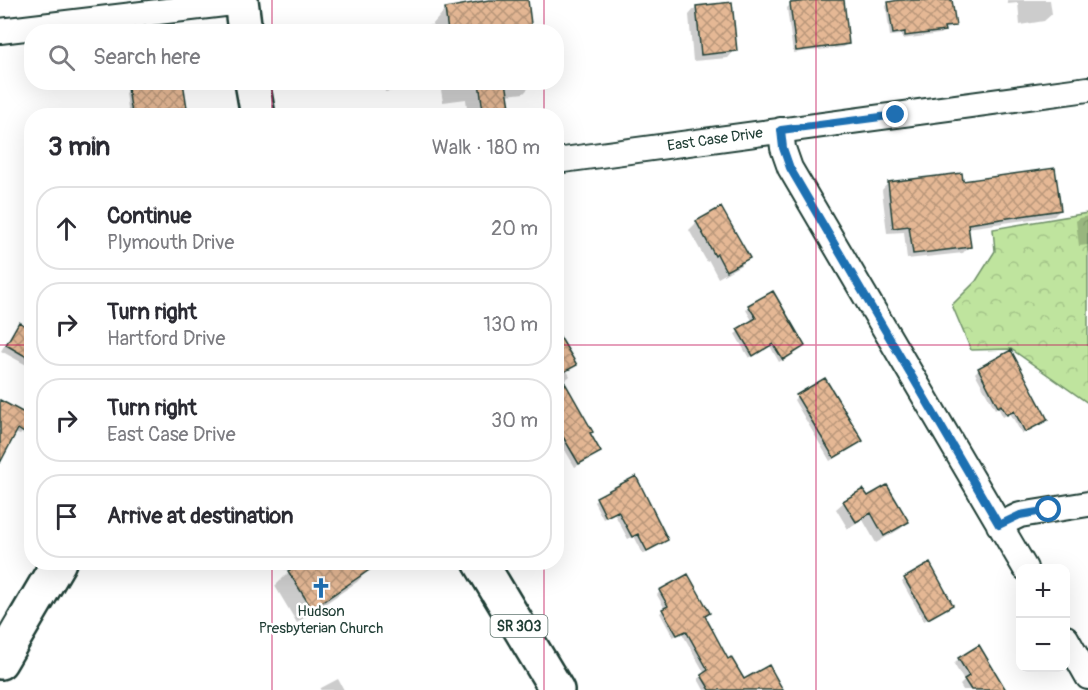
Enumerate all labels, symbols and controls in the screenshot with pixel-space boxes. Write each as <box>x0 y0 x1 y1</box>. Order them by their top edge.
search box <box>24 24 564 90</box>
icon: search <box>45 41 78 74</box>
text: Search here <box>93 43 200 71</box>
route end <box>882 101 908 127</box>
street label: East Case Drive <box>666 123 765 156</box>
text: 3 min <box>48 131 110 163</box>
text: Walk · 180 m <box>432 135 540 160</box>
text: Continue <box>107 202 191 230</box>
icon: ahead <box>50 212 83 245</box>
text: 20 m <box>491 216 538 241</box>
text: Plymouth Drive <box>107 230 234 255</box>
text: Turn right <box>107 298 197 326</box>
icon: right <box>50 308 83 341</box>
text: 130 m <box>483 312 538 337</box>
text: Hartford Drive <box>107 326 225 351</box>
text: Turn right <box>107 394 197 422</box>
icon: right <box>50 404 83 437</box>
text: 30 m <box>491 408 538 433</box>
text: East Case Drive <box>107 422 236 447</box>
route start <box>1035 496 1061 522</box>
icon: arrive <box>50 500 83 533</box>
text: Arrive at destination <box>107 502 293 530</box>
map controls <box>1016 564 1070 672</box>
button: + <box>1016 564 1070 618</box>
church icon: Hudson Presbyterian Church <box>309 576 333 600</box>
place label: Hudson Presbyterian Church <box>259 602 383 638</box>
road number: SR 303 <box>490 615 548 637</box>
button: − <box>1016 618 1070 672</box>

